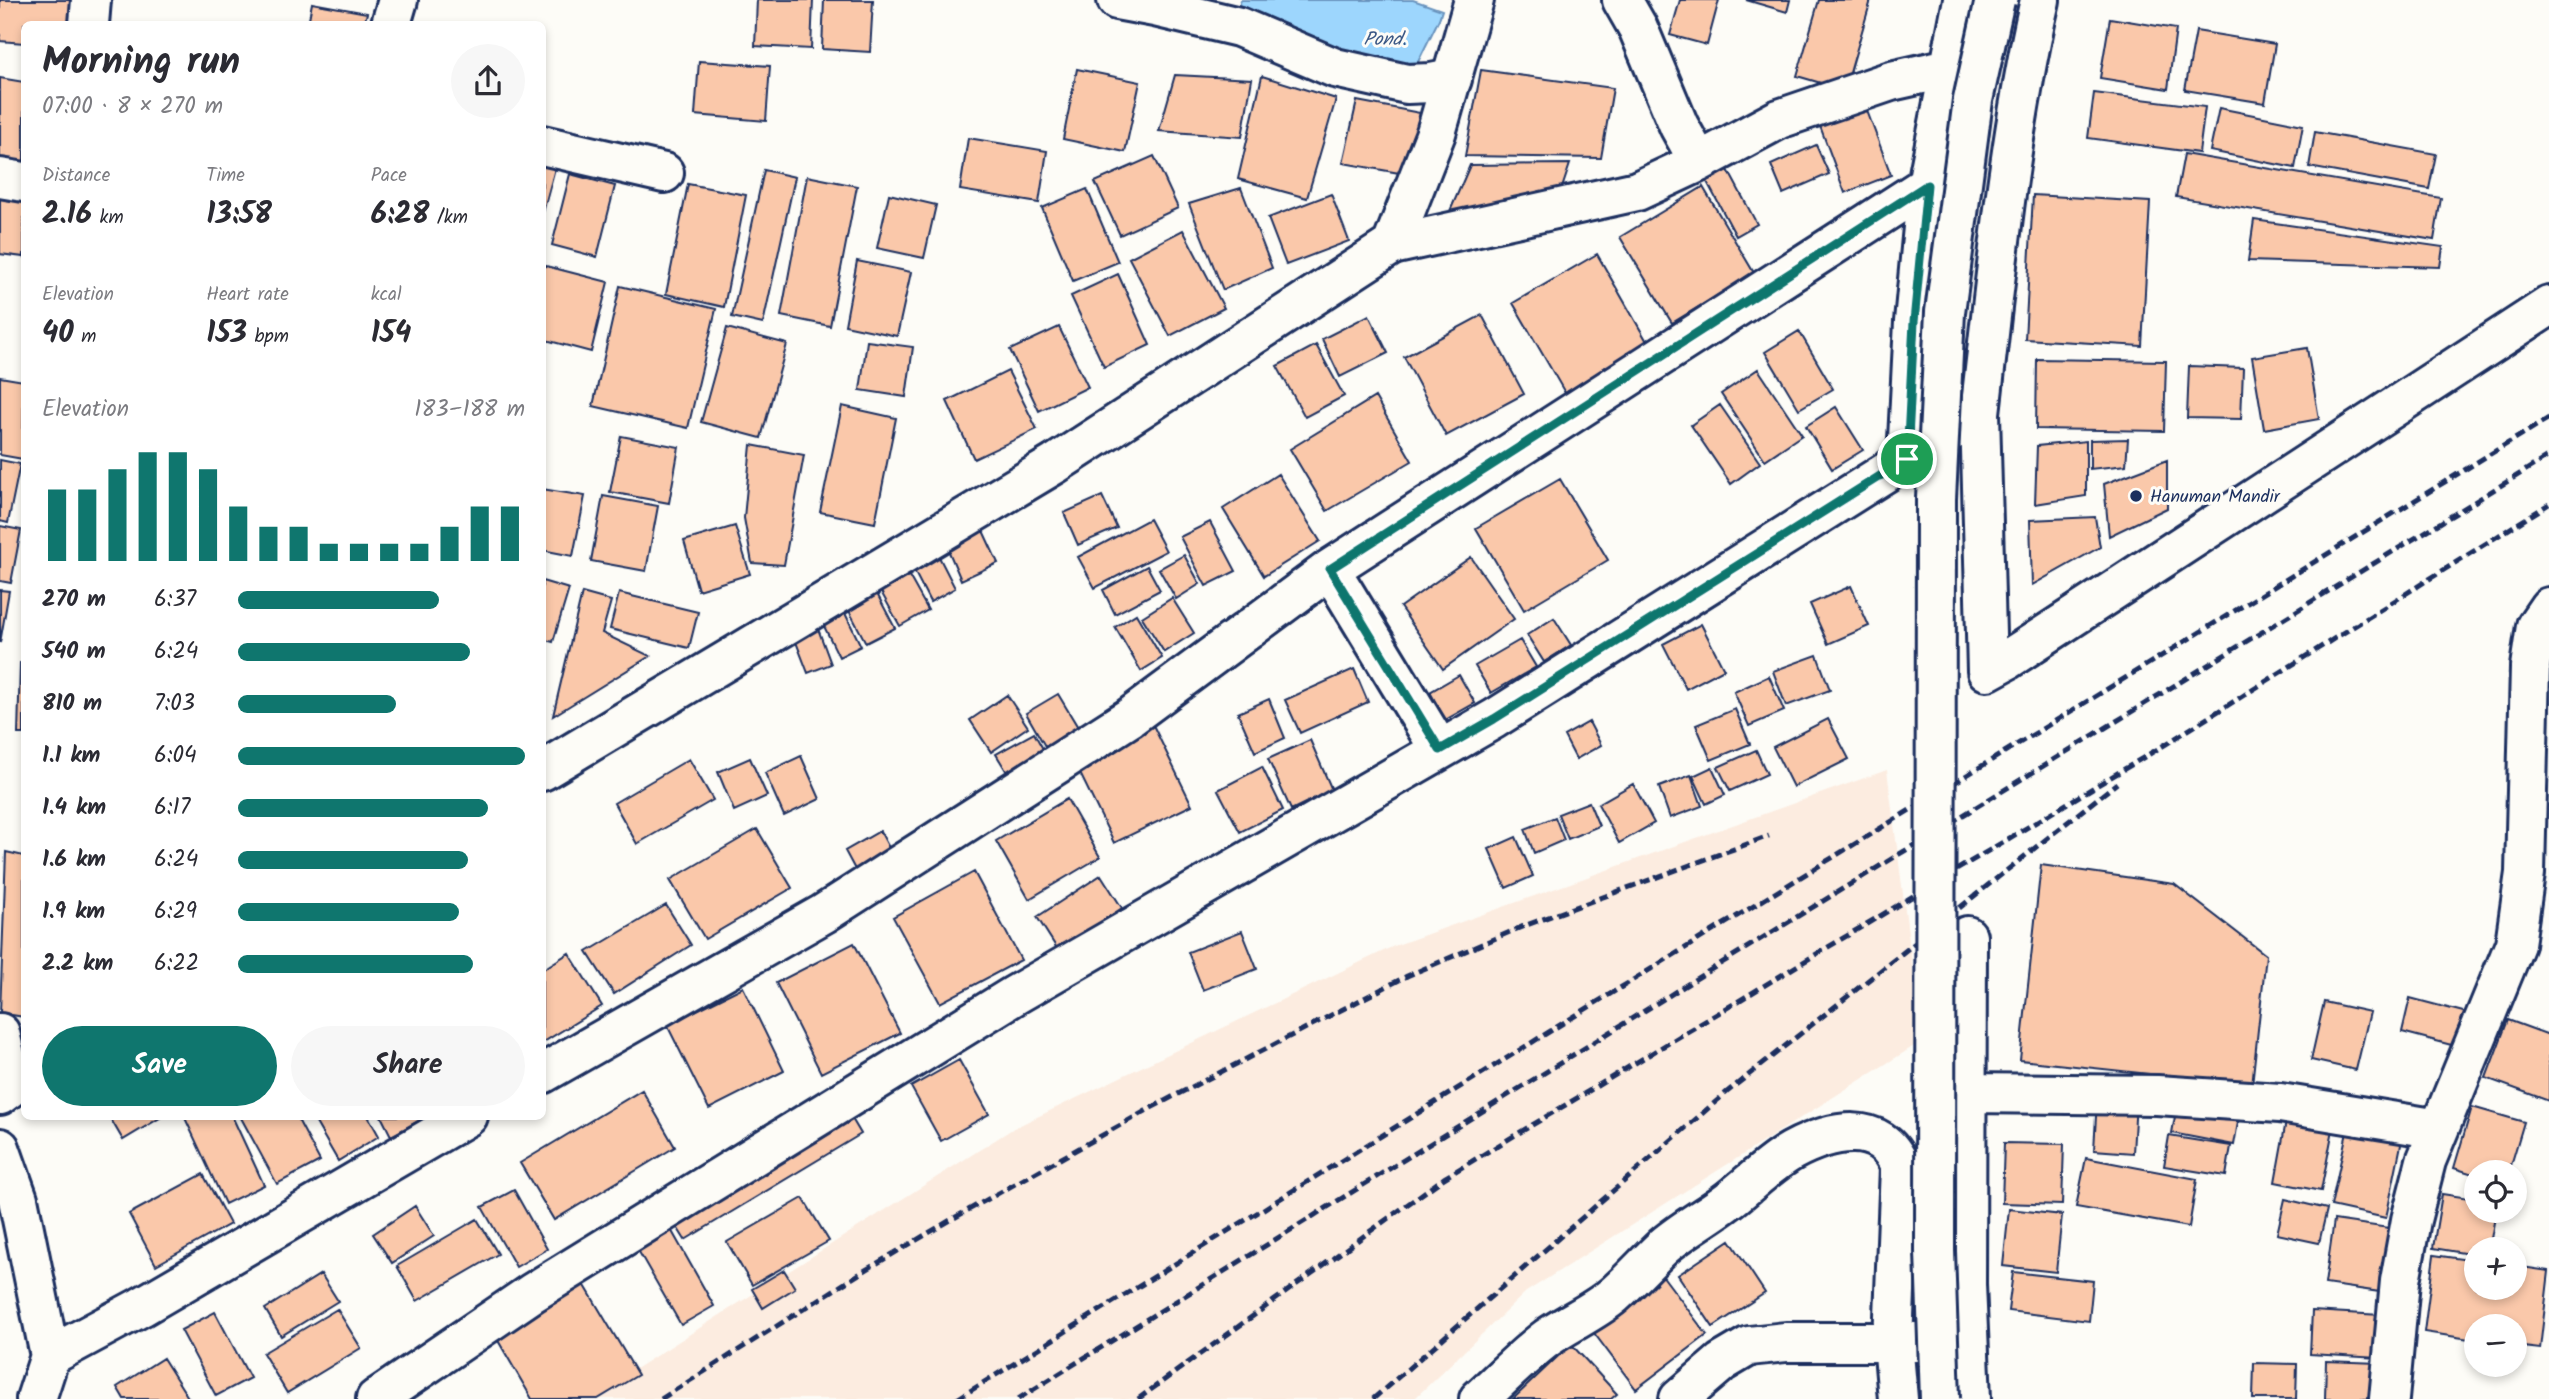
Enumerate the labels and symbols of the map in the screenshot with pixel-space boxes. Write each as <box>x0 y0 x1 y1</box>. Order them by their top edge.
water label: Pond. <box>1363 25 1407 55</box>
pin <box>1877 429 1937 489</box>
place label: Hanuman Mandir <box>2150 483 2281 512</box>
marker: Hanuman Mandir <box>2128 488 2144 504</box>

